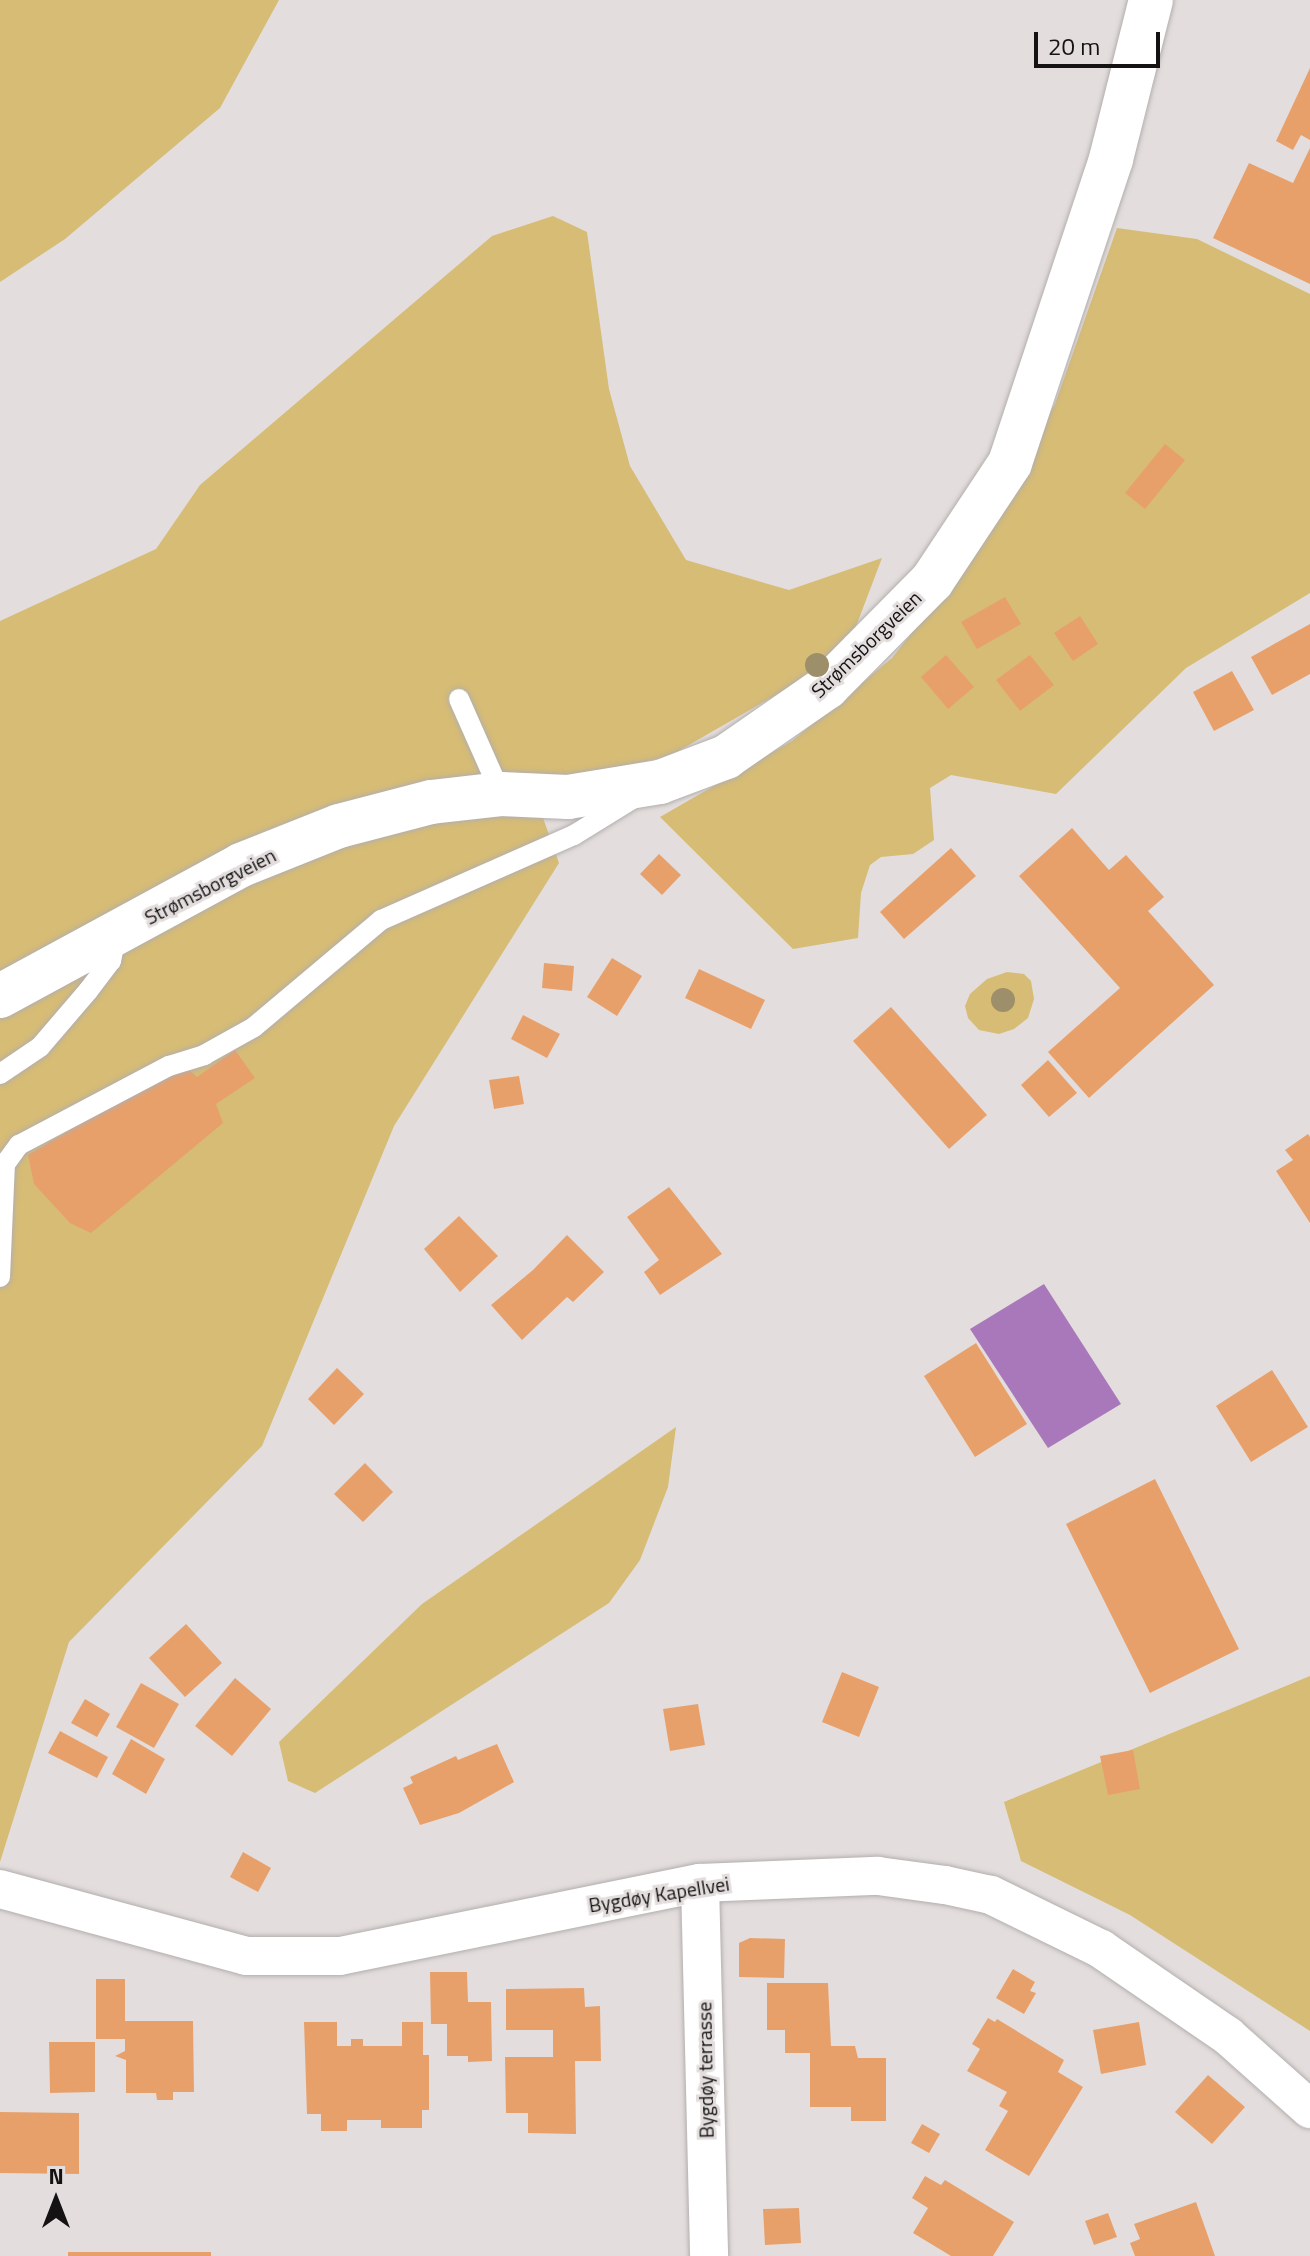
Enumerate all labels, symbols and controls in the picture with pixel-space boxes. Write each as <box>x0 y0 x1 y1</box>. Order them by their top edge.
scale bar <box>1038 16 1164 66</box>
text: 20 m <box>1048 28 1100 64</box>
street label: Strømsborgveien <box>806 585 926 703</box>
street label: Strømsborgveien <box>140 843 280 929</box>
street label: Bygdøy Kapellvei <box>587 1871 731 1917</box>
street label: Bygdøy terrasse <box>692 2001 718 2139</box>
text: N <box>48 2159 64 2193</box>
north arrow <box>16 2160 96 2240</box>

